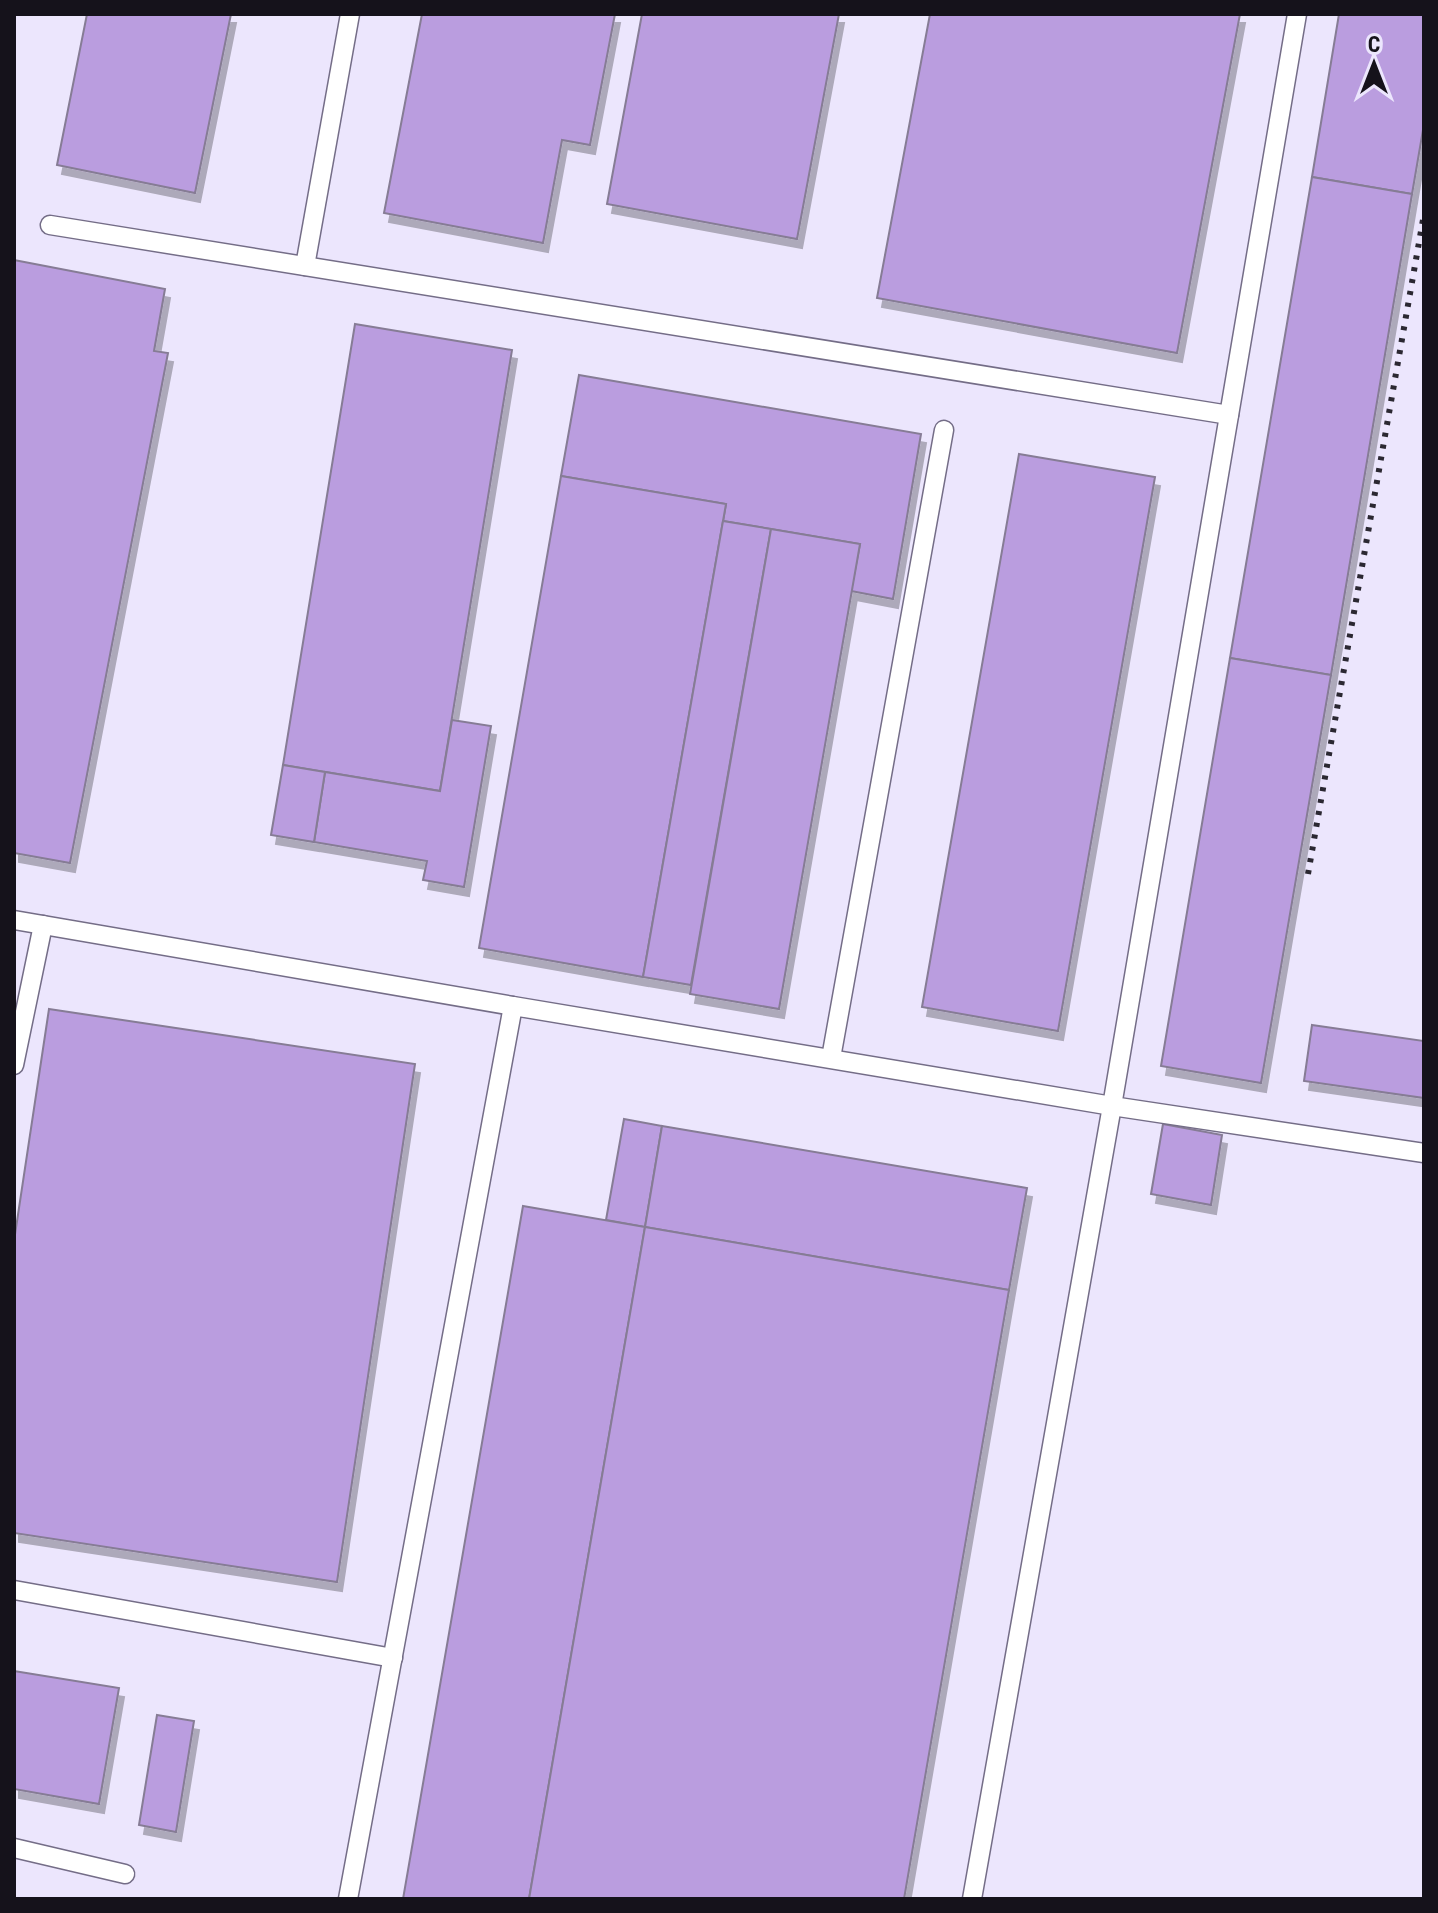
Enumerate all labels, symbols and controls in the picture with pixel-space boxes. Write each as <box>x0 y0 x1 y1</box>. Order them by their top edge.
north arrow <box>1334 24 1414 104</box>
text: С <box>1368 32 1380 57</box>

